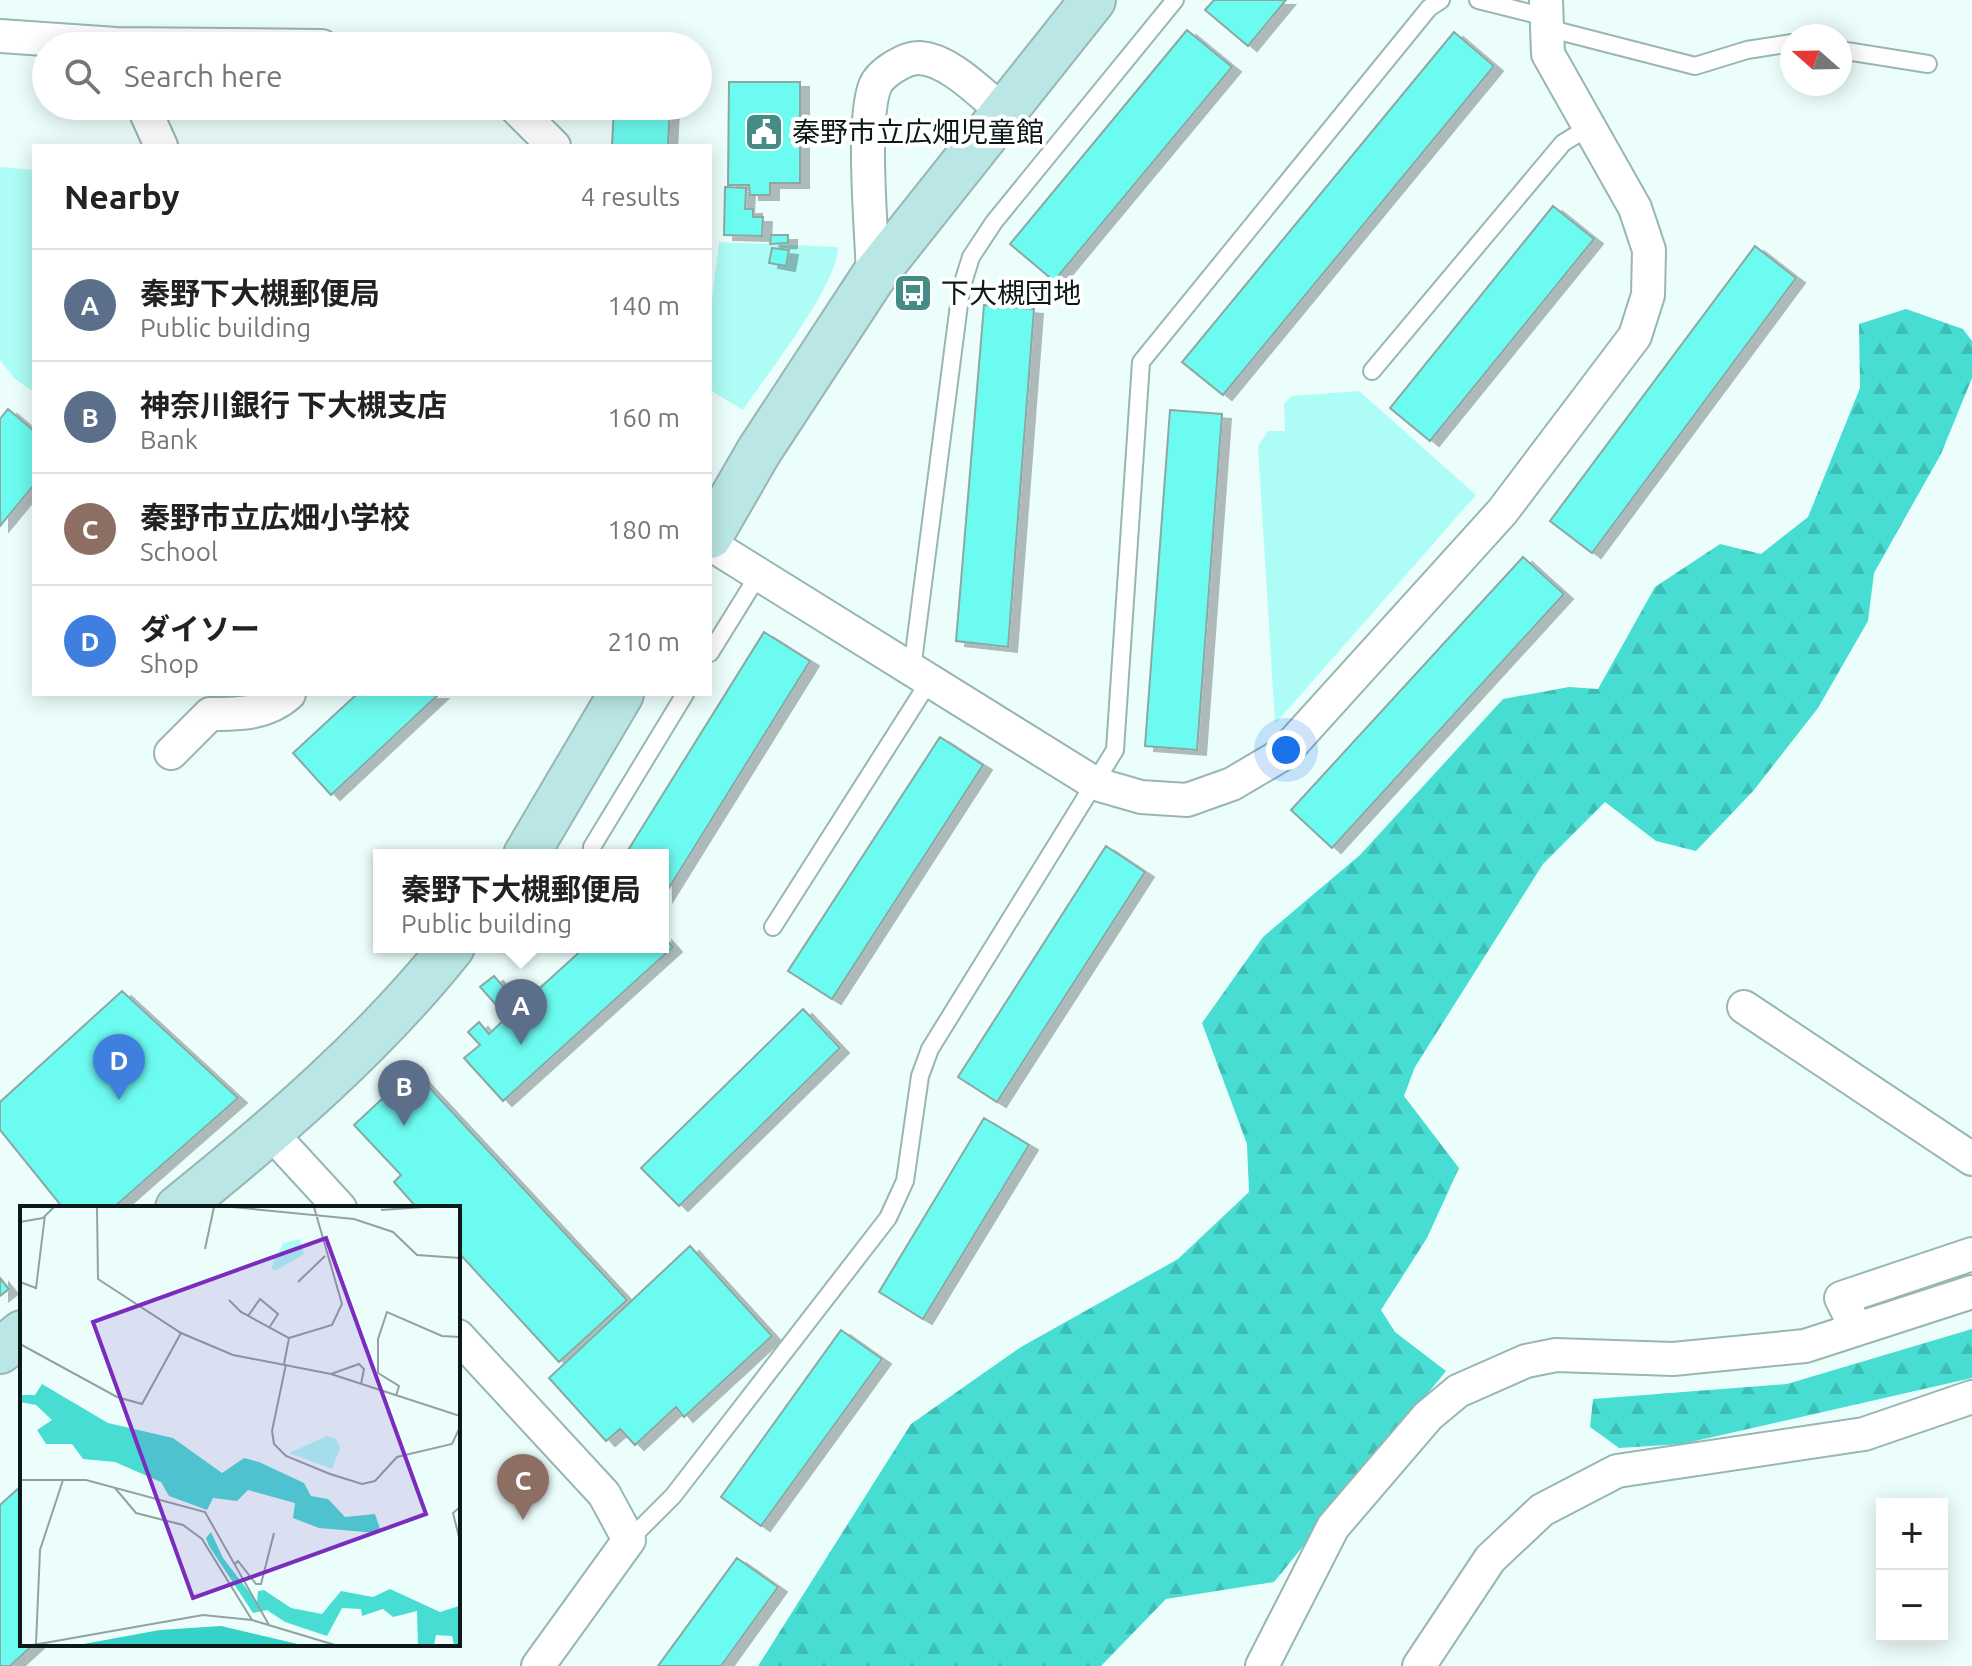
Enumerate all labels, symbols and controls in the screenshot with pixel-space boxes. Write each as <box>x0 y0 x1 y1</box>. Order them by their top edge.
north arrow <box>1780 24 1852 96</box>
search box <box>32 32 712 120</box>
icon: search <box>60 54 104 98</box>
text: Search here <box>124 59 283 93</box>
public building icon: 秦野市立広畑児童館 <box>743 111 785 153</box>
place label: 秦野市立広畑児童館 <box>792 116 1044 147</box>
text: Nearby <box>64 177 179 215</box>
text: 4 results <box>581 182 680 211</box>
bus stop icon: 下大槻団地 <box>892 272 934 314</box>
text: 秦野下大槻郵便局 <box>140 276 380 310</box>
place label: 下大槻団地 <box>941 277 1081 308</box>
text: A <box>81 291 99 320</box>
text: 140 m <box>608 291 680 320</box>
text: Public building <box>140 313 311 342</box>
text: 神奈川銀行 下大槻支店 <box>140 388 447 422</box>
text: B <box>81 403 99 432</box>
text: 160 m <box>608 403 680 432</box>
text: Bank <box>140 425 198 454</box>
text: 秦野市立広畑小学校 <box>140 500 410 534</box>
text: C <box>82 515 98 544</box>
text: 180 m <box>608 515 680 544</box>
text: School <box>140 537 218 566</box>
text: ダイソー <box>140 612 260 646</box>
text: D <box>81 627 99 656</box>
text: 210 m <box>608 627 680 656</box>
text: Shop <box>140 649 199 678</box>
your location <box>1266 730 1306 770</box>
popup <box>373 849 669 953</box>
text: 秦野下大槻郵便局 <box>401 872 641 906</box>
text: Public building <box>401 909 572 938</box>
pin: A <box>495 979 547 1045</box>
pin: D <box>93 1034 145 1100</box>
pin: B <box>378 1060 430 1126</box>
inset map <box>20 1206 460 1646</box>
pin: C <box>497 1454 549 1520</box>
map controls <box>1876 1498 1948 1642</box>
button: + <box>1876 1498 1948 1570</box>
button: − <box>1876 1570 1948 1642</box>

